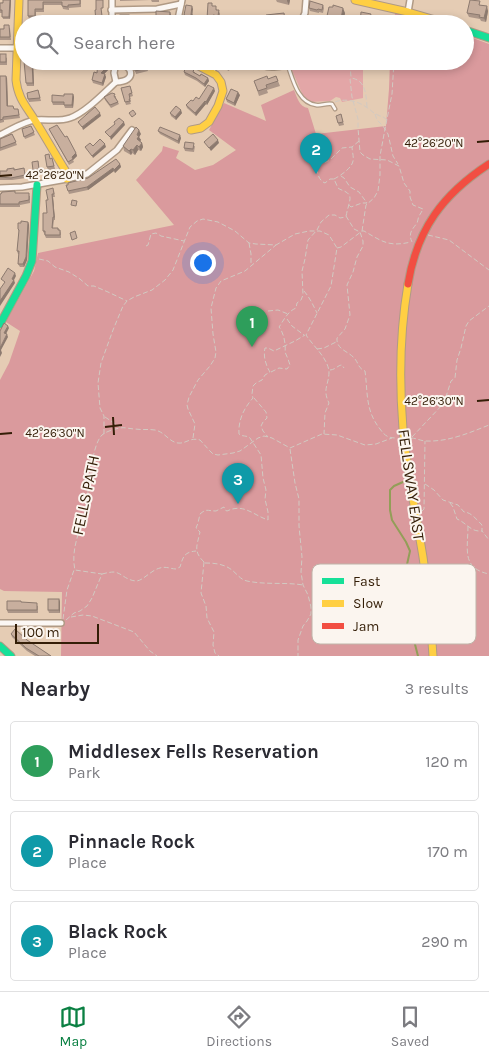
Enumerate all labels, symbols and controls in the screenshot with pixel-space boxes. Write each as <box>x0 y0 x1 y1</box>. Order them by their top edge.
search box <box>15 15 474 70</box>
icon: search <box>33 29 61 57</box>
text: Search here <box>73 32 175 54</box>
pin: 2 <box>300 133 332 174</box>
text: 42°26'20"N <box>404 136 464 150</box>
text: 42°26'20"N <box>25 168 85 182</box>
your location <box>190 250 216 276</box>
pin: 1 <box>236 306 268 347</box>
text: 42°26'30"N <box>404 394 464 408</box>
text: 42°26'30"N <box>25 426 85 440</box>
street label: FELLSWAY EAST <box>394 428 429 542</box>
street label: FELLS PATH <box>68 453 103 537</box>
pin: 3 <box>222 463 254 504</box>
legend <box>312 564 476 644</box>
text: Fast <box>353 573 380 590</box>
text: Slow <box>353 595 383 612</box>
text: Jam <box>353 618 379 635</box>
scale bar <box>15 621 99 644</box>
text: 100 m <box>22 624 60 641</box>
text: Nearby <box>20 677 90 701</box>
text: 3 results <box>405 679 469 698</box>
text: Middlesex Fells Reservation <box>68 741 319 763</box>
text: 1 <box>34 752 40 771</box>
text: 120 m <box>425 752 468 771</box>
text: Park <box>68 763 100 782</box>
text: Pinnacle Rock <box>68 831 195 853</box>
text: 2 <box>32 842 42 861</box>
text: 170 m <box>427 842 468 861</box>
text: Place <box>68 853 107 872</box>
text: Black Rock <box>68 921 168 943</box>
text: 3 <box>32 932 42 951</box>
text: 290 m <box>421 932 468 951</box>
text: Place <box>68 943 107 962</box>
tab: Map <box>59 1003 87 1050</box>
tab: Directions <box>206 1003 272 1050</box>
tab: Saved <box>391 1003 430 1050</box>

